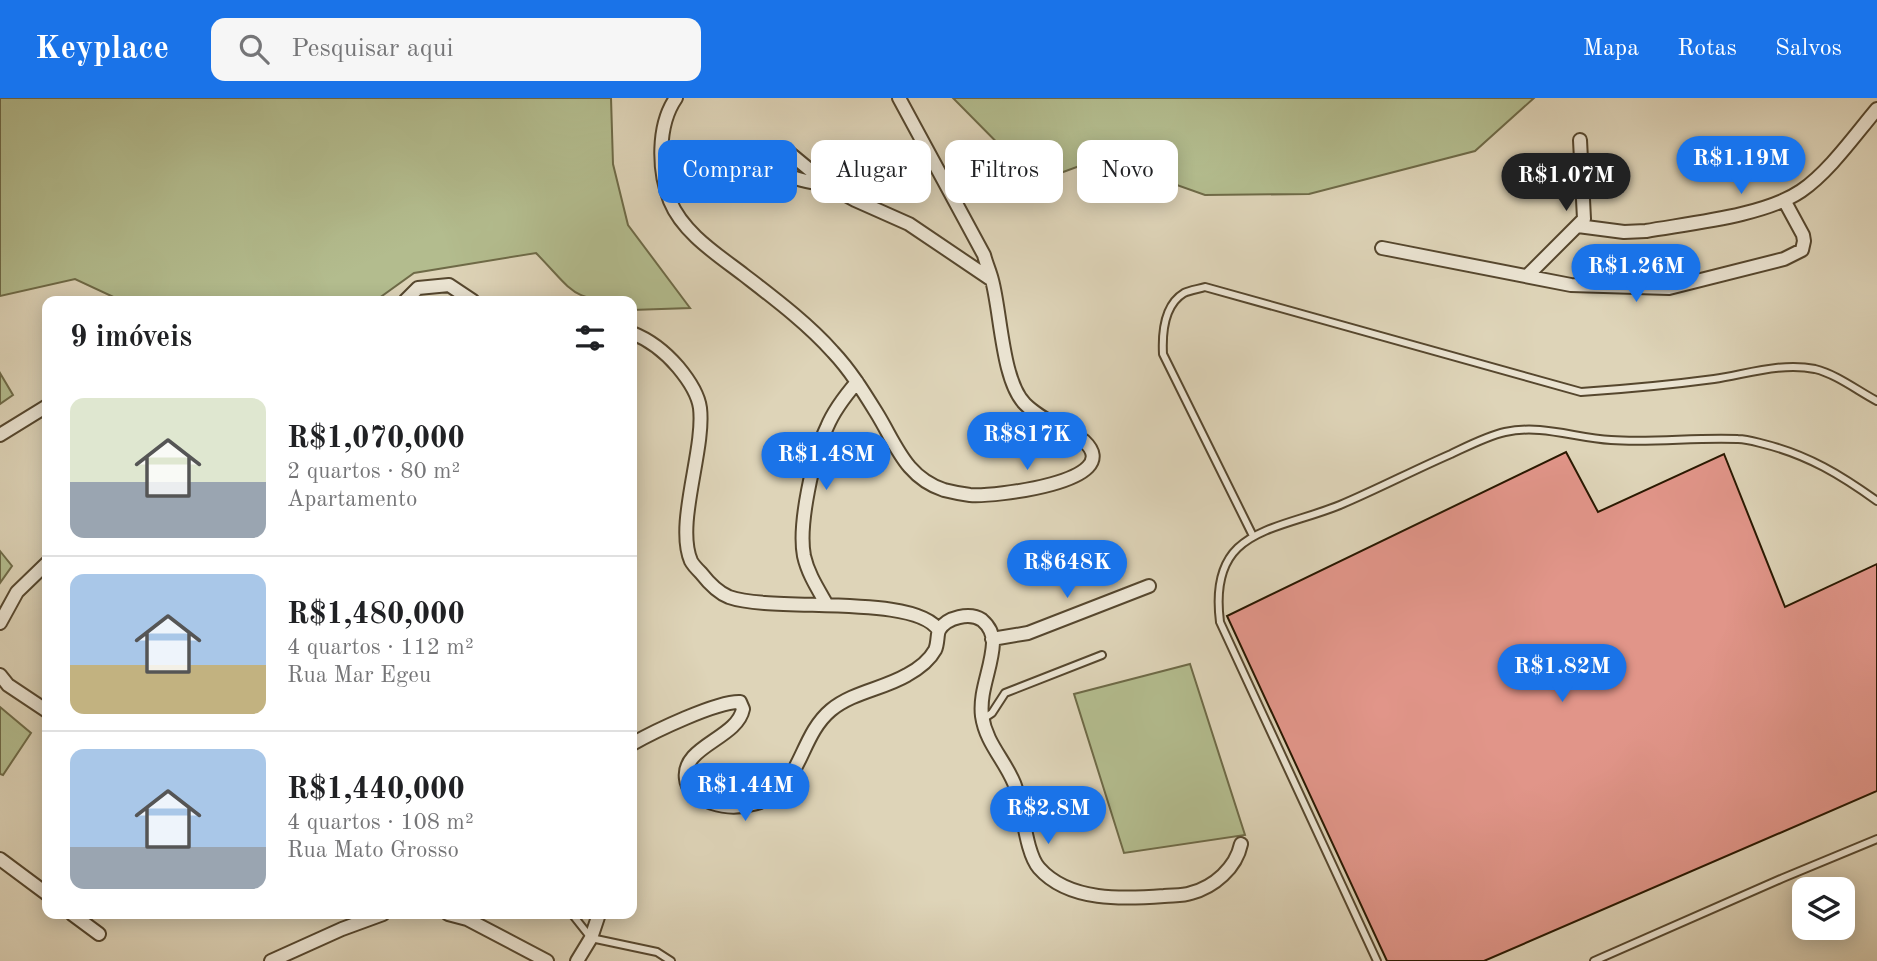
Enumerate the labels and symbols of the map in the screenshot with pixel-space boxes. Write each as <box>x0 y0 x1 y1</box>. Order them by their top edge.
pin: R$1.19M <box>1676 136 1806 196</box>
pin: R$1.07M <box>1501 153 1631 213</box>
pin: R$1.26M <box>1571 244 1701 304</box>
pin: R$817K <box>970 412 1084 472</box>
pin: R$1.48M <box>761 432 891 492</box>
pin: R$648K <box>1010 540 1124 600</box>
pin: R$1.82M <box>1497 644 1627 704</box>
pin: R$1.44M <box>680 764 810 823</box>
pin: R$2.8M <box>991 786 1105 846</box>

